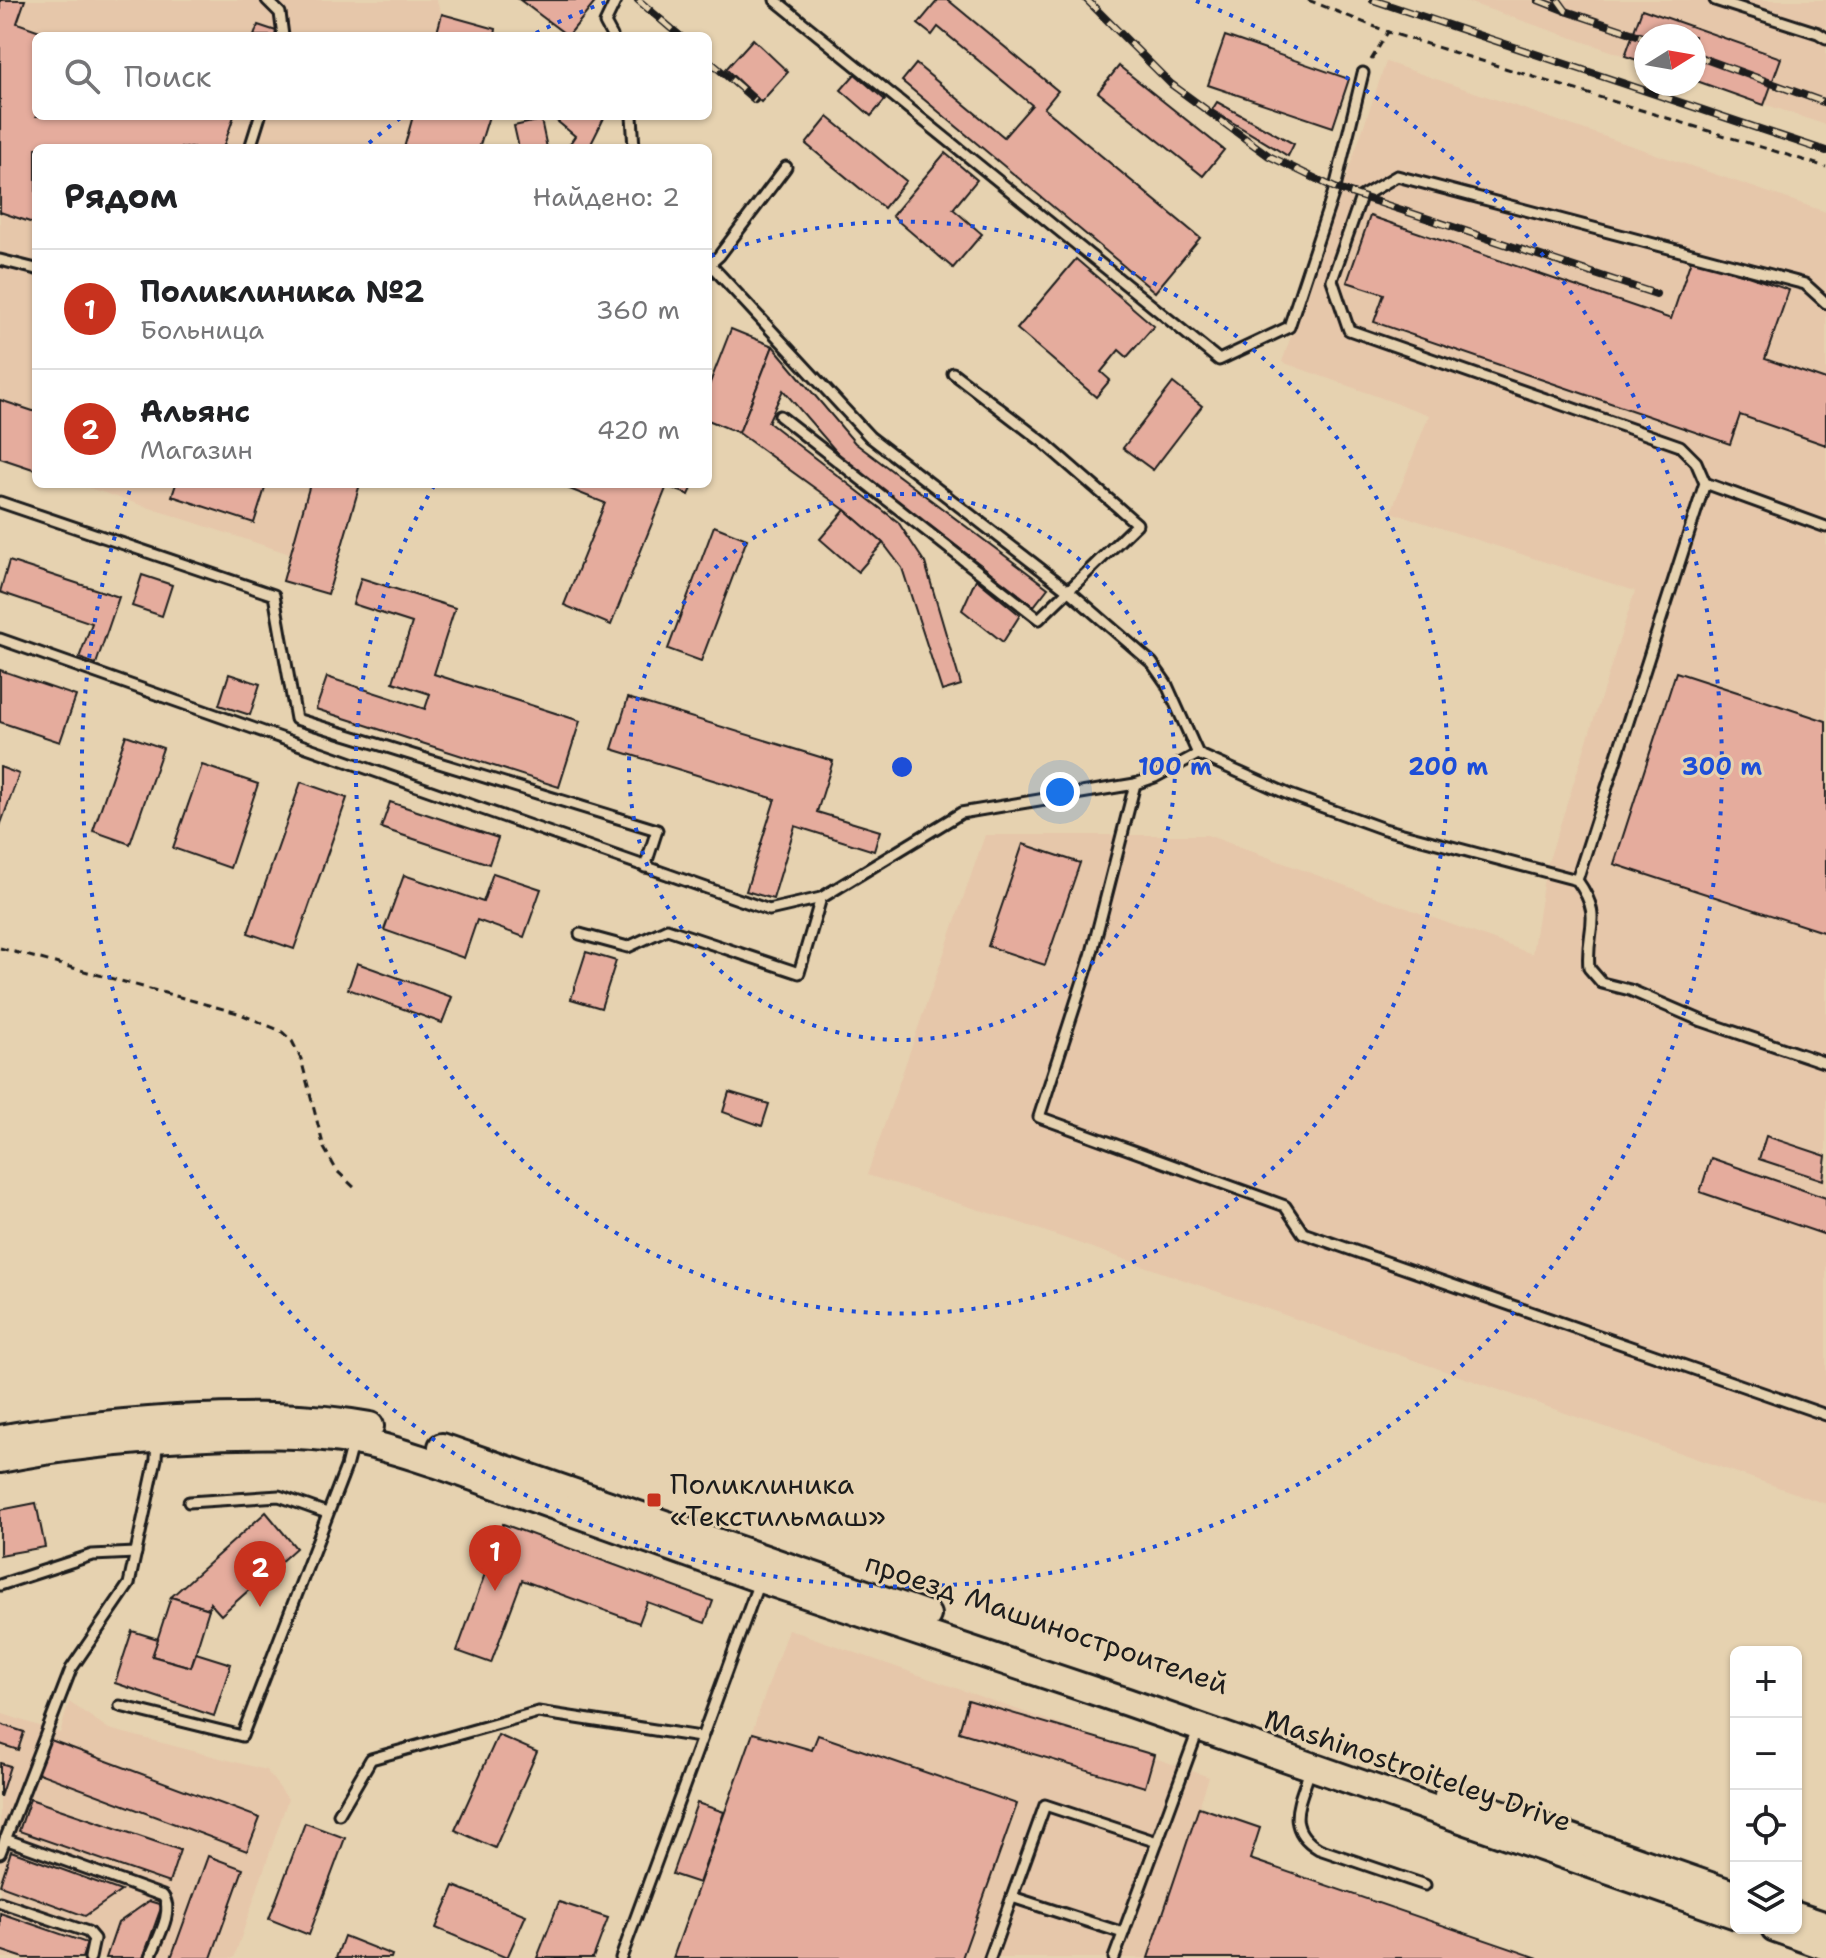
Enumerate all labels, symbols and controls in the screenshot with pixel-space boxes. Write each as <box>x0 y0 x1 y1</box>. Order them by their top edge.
north arrow <box>1634 24 1706 96</box>
search box <box>32 32 712 120</box>
icon: search <box>60 54 104 98</box>
text: Поиск <box>124 56 212 97</box>
text: Рядом <box>64 173 178 219</box>
text: Найдено: 2 <box>533 179 680 214</box>
text: Поликлиника №2 <box>140 271 425 312</box>
text: 1 <box>84 292 96 327</box>
text: 360 m <box>595 292 680 327</box>
text: Больница <box>140 312 264 347</box>
text: Альянс <box>140 391 250 432</box>
text: 2 <box>81 412 99 447</box>
text: 420 m <box>597 412 680 447</box>
text: Магазин <box>140 432 253 467</box>
text: 100 m <box>1138 751 1212 783</box>
text: 200 m <box>1408 751 1488 783</box>
text: 300 m <box>1682 751 1762 783</box>
centre of rings <box>888 753 916 781</box>
your location <box>1040 772 1080 812</box>
place label: Поликлиника «Текстильмаш» <box>670 1465 886 1535</box>
marker: Поликлиника «Текстильмаш» <box>645 1491 663 1509</box>
pin: 1 <box>469 1525 521 1591</box>
pin: 2 <box>234 1541 286 1607</box>
street label: проезд Машиностроителей <box>860 1543 1234 1703</box>
map controls <box>1730 1646 1802 1934</box>
button: + <box>1730 1646 1802 1718</box>
street label: Mashinostroiteley Drive <box>1259 1700 1577 1840</box>
button: − <box>1730 1718 1802 1790</box>
button: locate <box>1730 1790 1802 1862</box>
button: layers <box>1730 1862 1802 1934</box>

